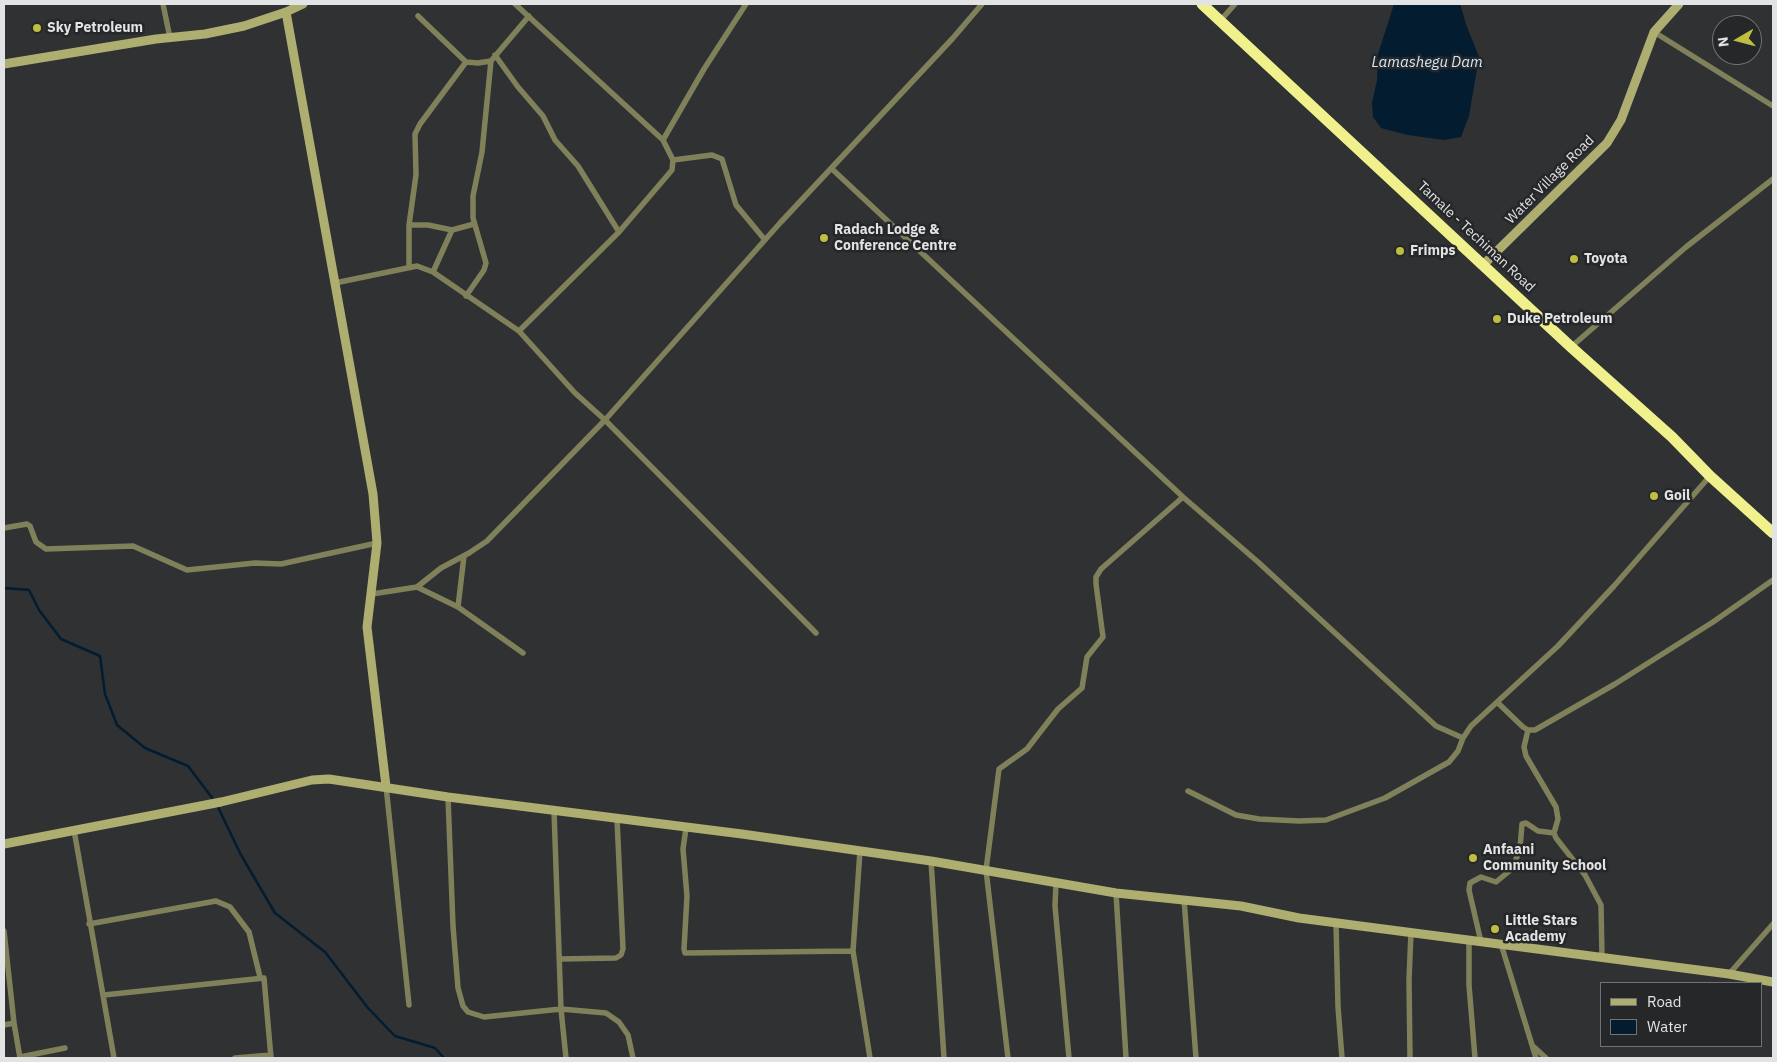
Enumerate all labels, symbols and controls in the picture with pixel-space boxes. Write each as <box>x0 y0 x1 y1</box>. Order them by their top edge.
north arrow <box>1712 15 1762 65</box>
place label: Sky Petroleum <box>47 20 143 36</box>
marker: Sky Petroleum <box>31 22 43 34</box>
text: N <box>1714 36 1733 48</box>
water label: Lamashegu Dam <box>1371 54 1483 72</box>
street label: Water Village Road <box>1502 132 1598 228</box>
street label: Tamale - Techiman Road <box>1414 178 1538 296</box>
place label: Radach Lodge & Conference Centre <box>834 222 956 254</box>
marker: Radach Lodge & Conference Centre <box>818 232 830 244</box>
place label: Frimps <box>1410 243 1456 259</box>
marker: Frimps <box>1394 245 1406 257</box>
place label: Toyota <box>1584 251 1628 267</box>
marker: Toyota <box>1568 253 1580 265</box>
place label: Duke Petroleum <box>1507 311 1613 327</box>
marker: Duke Petroleum <box>1491 313 1503 325</box>
place label: Goil <box>1664 488 1690 504</box>
marker: Goil <box>1648 490 1660 502</box>
place label: Anfaani Community School <box>1483 842 1606 874</box>
marker: Anfaani Community School <box>1467 852 1479 864</box>
place label: Little Stars Academy <box>1505 913 1577 946</box>
marker: Little Stars Academy <box>1489 923 1501 935</box>
legend <box>1600 982 1762 1047</box>
text: Road <box>1647 992 1682 1011</box>
text: Water <box>1647 1017 1687 1036</box>

